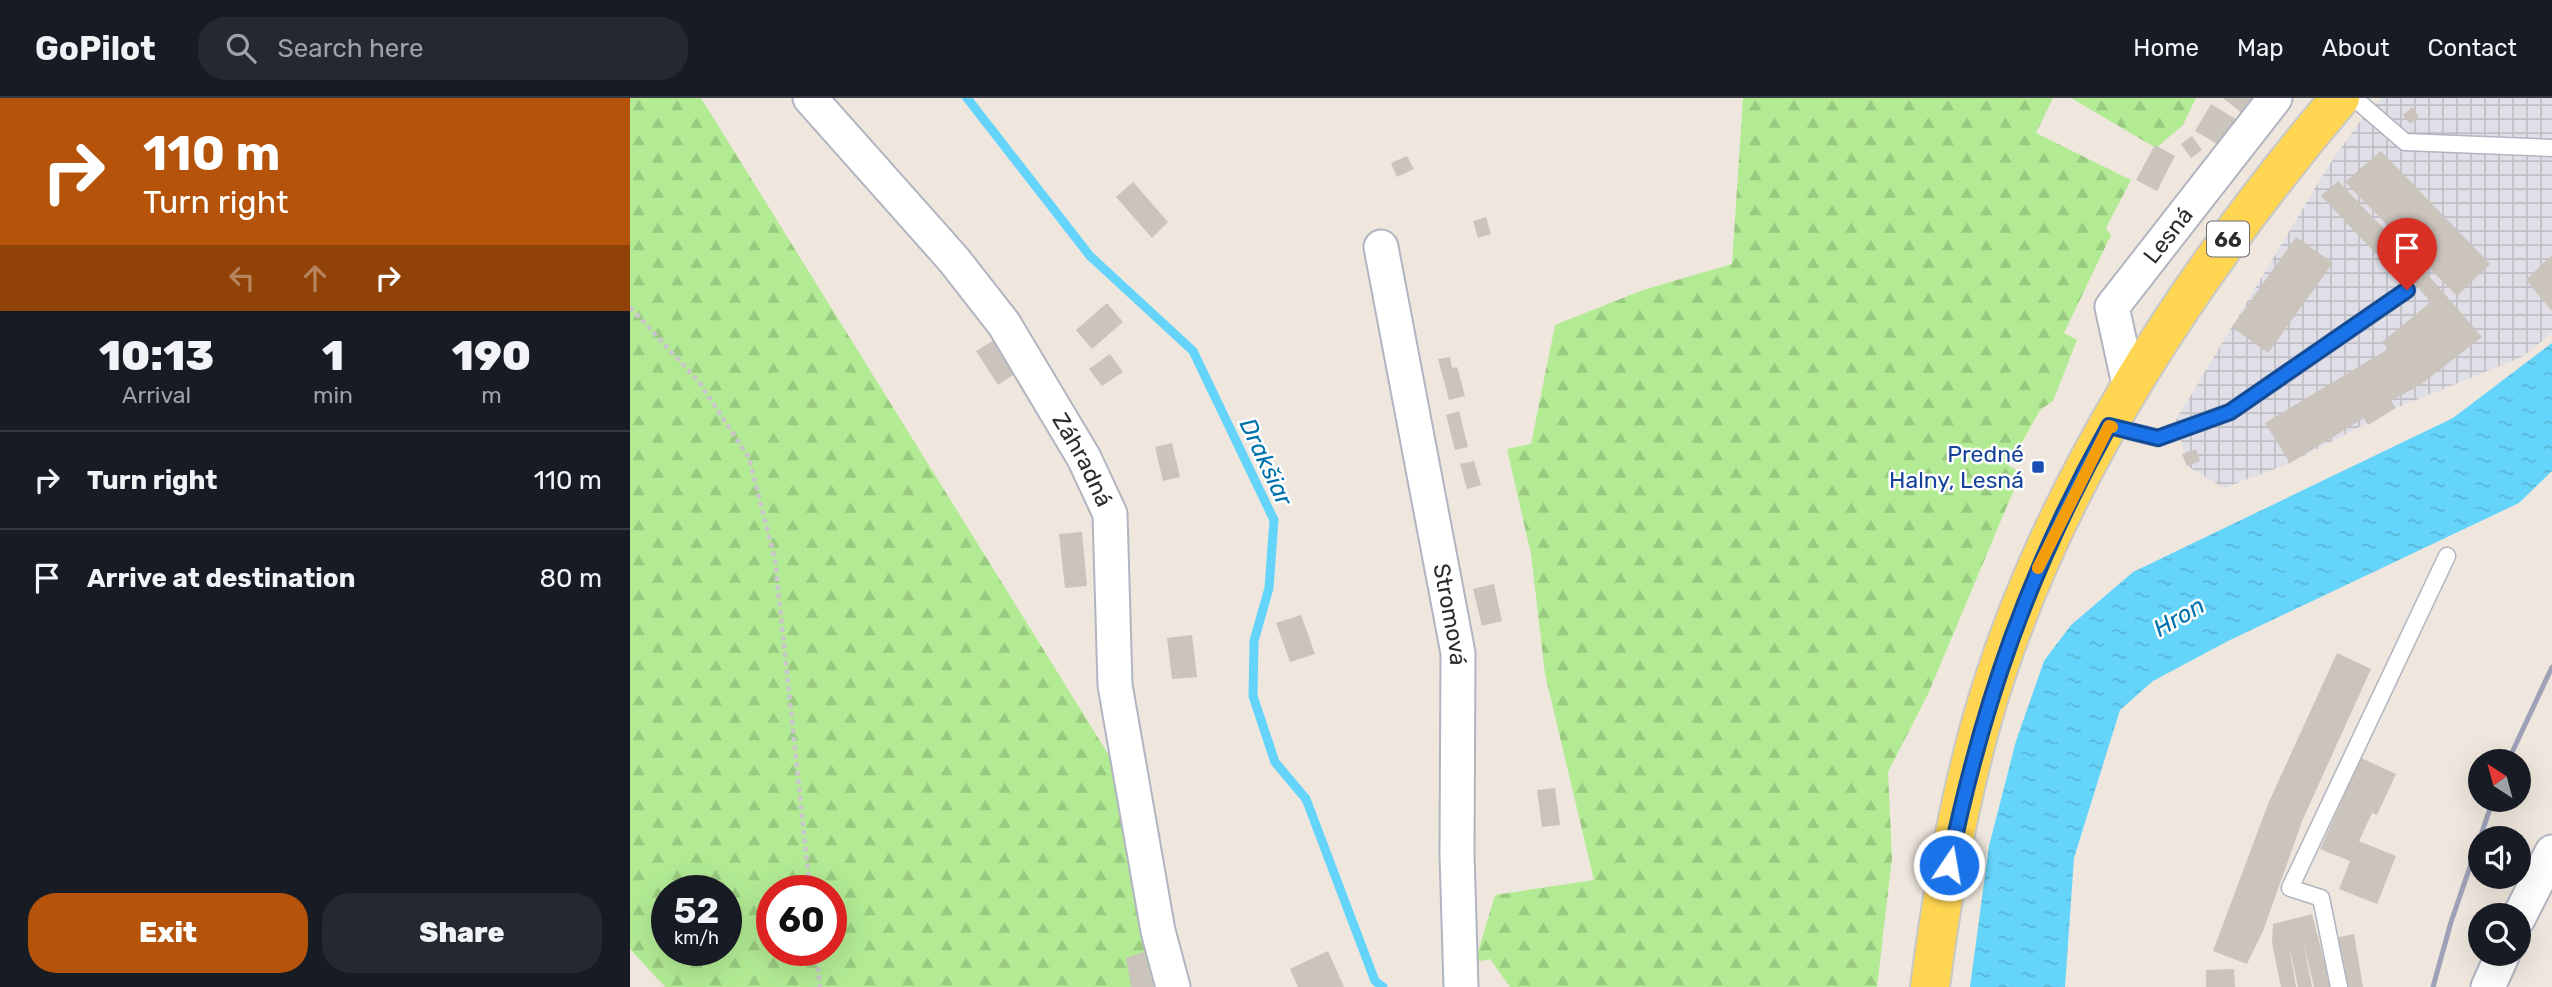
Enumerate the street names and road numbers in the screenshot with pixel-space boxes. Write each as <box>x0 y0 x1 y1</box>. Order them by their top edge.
street label: Lesná <box>2137 201 2199 269</box>
road number: 66 <box>2207 222 2249 256</box>
street label: Záhradná <box>1046 408 1119 511</box>
street label: Stromová <box>1427 561 1472 665</box>

